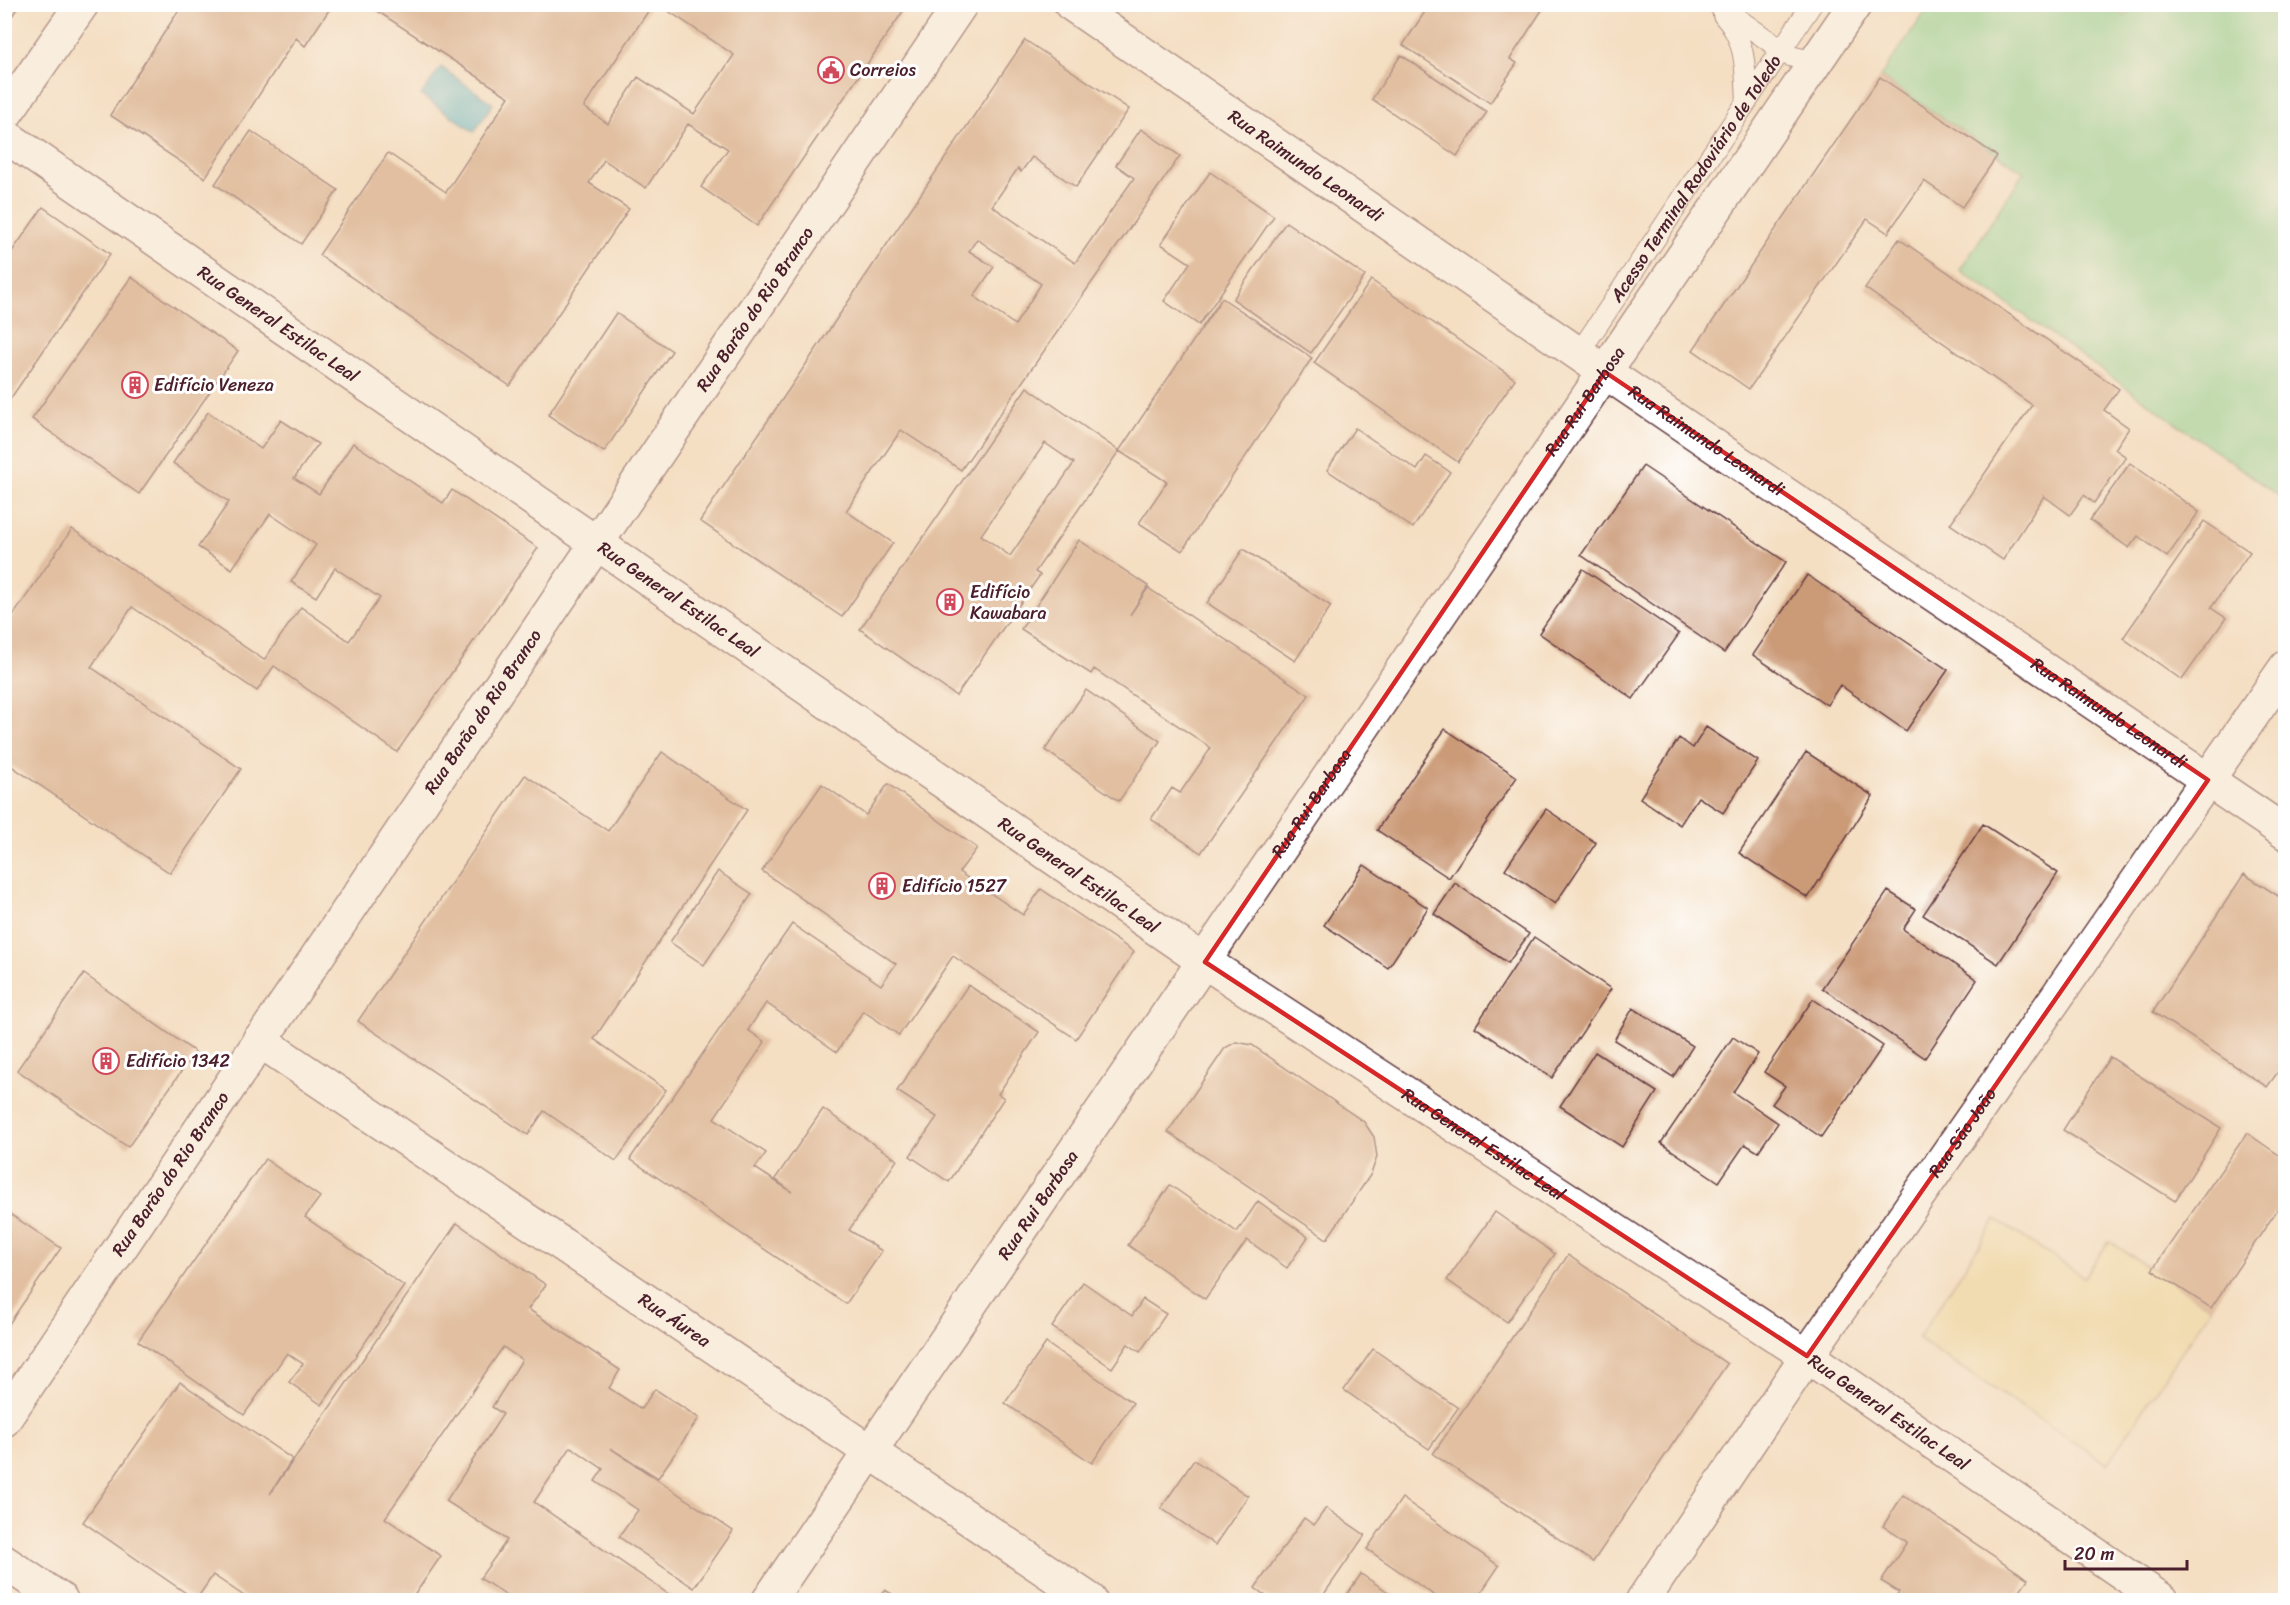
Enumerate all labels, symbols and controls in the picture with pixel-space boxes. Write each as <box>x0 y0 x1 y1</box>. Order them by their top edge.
street label: Acesso Terminal Rodoviário de Toledo <box>1601 48 1790 310</box>
place label: Correios <box>850 54 916 86</box>
public building icon: Correios <box>816 55 846 85</box>
street label: Rua Raimundo Leonardi <box>1221 101 1391 231</box>
street label: Rua Barão do Rio Branco <box>687 220 822 398</box>
street label: Rua General Estilac Leal <box>191 257 366 391</box>
street label: Rua Rui Barbosa <box>1536 339 1634 463</box>
place label: Edifício Veneza <box>154 369 274 401</box>
building icon: Edifício Veneza <box>120 370 150 400</box>
street label: Rua Raimundo Leonardi <box>1622 376 1792 506</box>
street label: Rua General Estilac Leal <box>591 532 767 667</box>
place label: Edifício Kawabara <box>970 576 1047 629</box>
building icon: Edifício Kawabara <box>935 587 965 617</box>
street label: Rua Barão do Rio Branco <box>415 622 550 801</box>
street label: Rua Raimundo Leonardi <box>2024 649 2194 778</box>
street label: Rua Rui Barbosa <box>1262 741 1360 865</box>
street label: Rua General Estilac Leal <box>991 808 1167 943</box>
place label: Edifício 1527 <box>902 870 1008 902</box>
building icon: Edifício 1527 <box>867 871 897 901</box>
place label: Edifício 1342 <box>126 1045 230 1077</box>
building icon: Edifício 1342 <box>91 1046 121 1076</box>
street label: Rua General Estilac Leal <box>1395 1079 1573 1210</box>
street label: Rua São João <box>1919 1081 2005 1185</box>
street label: Rua Barão do Rio Branco <box>103 1085 238 1263</box>
street label: Rua Rui Barbosa <box>989 1143 1087 1267</box>
street label: Rua Áurea <box>632 1284 718 1357</box>
street label: Rua General Estilac Leal <box>1801 1345 1977 1480</box>
scale bar <box>2065 1533 2186 1571</box>
text: 20 m <box>2074 1538 2114 1570</box>

